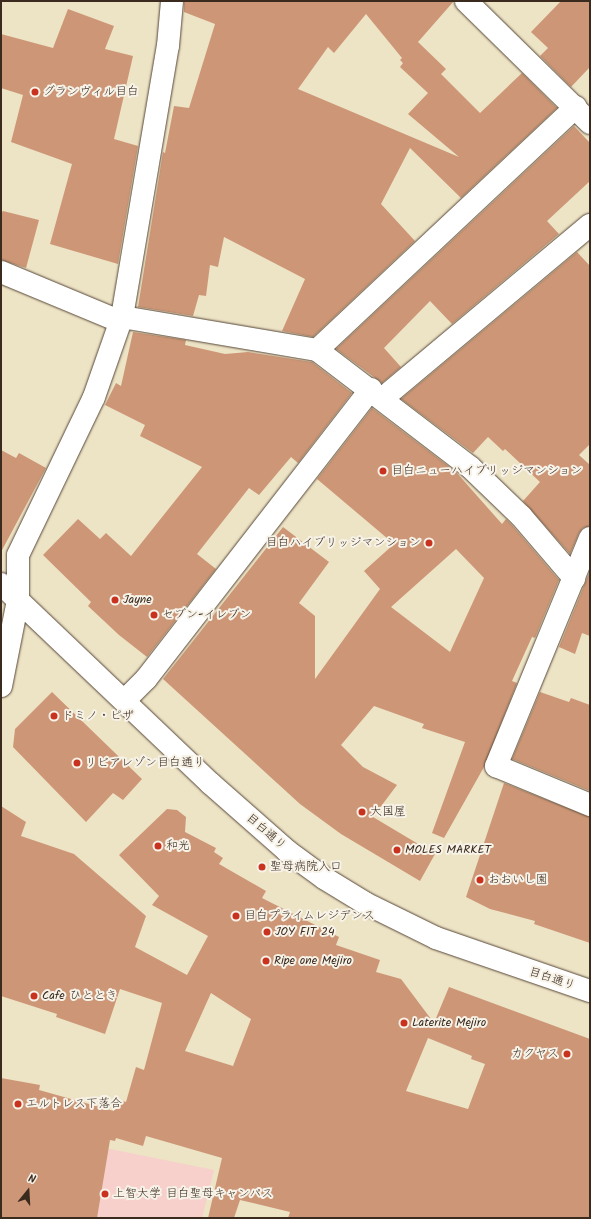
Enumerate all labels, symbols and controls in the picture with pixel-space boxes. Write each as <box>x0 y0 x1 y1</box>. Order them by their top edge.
place label: グランヴィル目白 <box>43 85 139 99</box>
marker: グランヴィル目白 <box>30 87 40 97</box>
place label: 目白ニューハイブリッジマンション <box>391 464 583 478</box>
marker: 目白ニューハイブリッジマンション <box>378 466 388 476</box>
place label: 目白ハイブリッジマンション <box>265 536 421 550</box>
marker: 目白ハイブリッジマンション <box>424 538 434 548</box>
place label: Jayne <box>123 593 152 607</box>
marker: Jayne <box>110 595 120 605</box>
place label: セブン-イレブン <box>162 608 252 622</box>
marker: セブン-イレブン <box>149 610 159 620</box>
place label: ドミノ・ピザ <box>62 709 134 723</box>
marker: ドミノ・ピザ <box>49 711 59 721</box>
place label: リビアレゾン目白通り <box>85 756 205 770</box>
marker: リビアレゾン目白通り <box>72 758 82 768</box>
place label: 大国屋 <box>370 805 406 819</box>
marker: 大国屋 <box>357 807 367 817</box>
street label: 目白通り <box>243 811 289 853</box>
place label: 和光 <box>166 839 190 853</box>
marker: 和光 <box>153 841 163 851</box>
place label: MOLES MARKET <box>405 843 491 857</box>
marker: MOLES MARKET <box>392 845 402 855</box>
place label: 聖母病院入口 <box>270 860 342 874</box>
marker: 聖母病院入口 <box>257 862 267 872</box>
place label: おおいし園 <box>488 873 548 887</box>
marker: おおいし園 <box>475 875 485 885</box>
place label: 目白プライムレジデンス <box>244 909 376 923</box>
marker: 目白プライムレジデンス <box>231 911 241 921</box>
place label: JOY FIT 24 <box>275 925 334 939</box>
marker: JOY FIT 24 <box>262 927 272 937</box>
place label: Ripe one Mejiro <box>274 954 352 968</box>
marker: Ripe one Mejiro <box>261 956 271 966</box>
street label: 目白通り <box>527 965 577 993</box>
place label: Cafe ひととき <box>42 989 118 1003</box>
marker: Cafe ひととき <box>29 991 39 1001</box>
place label: Laterite Mejiro <box>412 1016 486 1030</box>
marker: Laterite Mejiro <box>399 1018 409 1028</box>
place label: カクヤス <box>511 1047 559 1061</box>
marker: カクヤス <box>562 1049 572 1059</box>
place label: エルトレス下落合 <box>26 1097 122 1111</box>
marker: エルトレス下落合 <box>13 1099 23 1109</box>
text: N <box>26 1170 38 1189</box>
north arrow <box>8 1171 48 1211</box>
place label: 上智大学 目白聖母キャンパス <box>113 1187 274 1201</box>
marker: 上智大学 目白聖母キャンパス <box>100 1189 110 1199</box>

